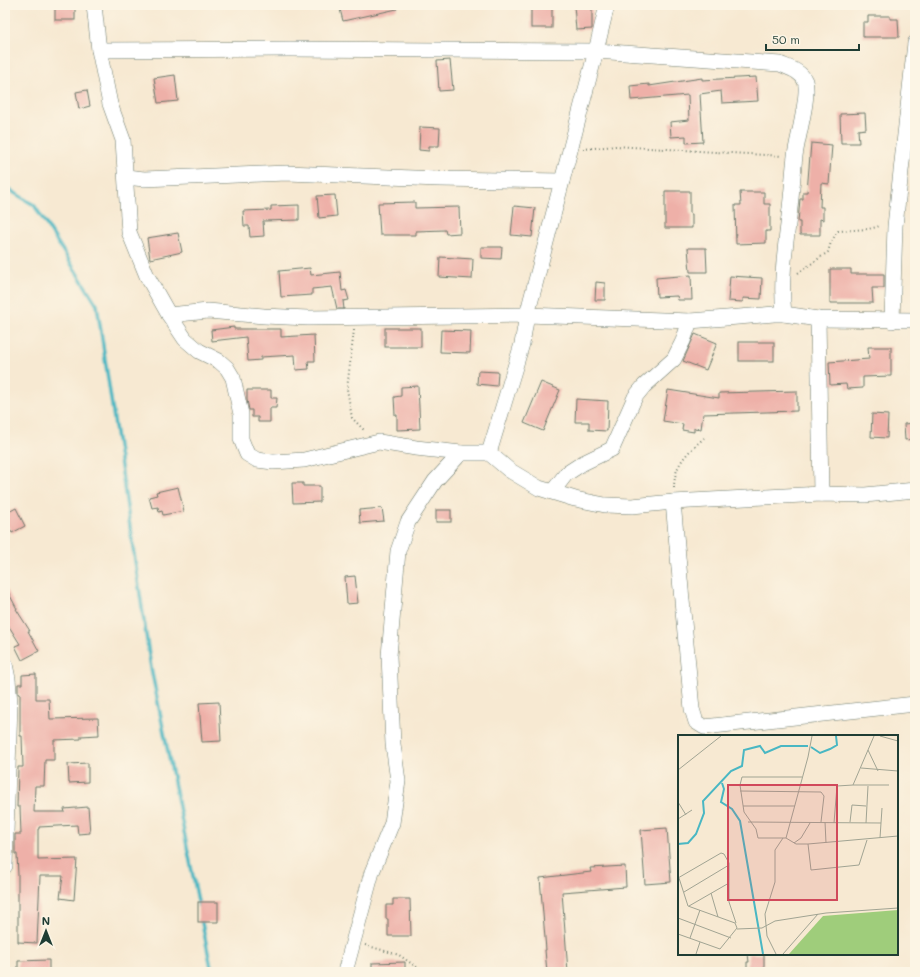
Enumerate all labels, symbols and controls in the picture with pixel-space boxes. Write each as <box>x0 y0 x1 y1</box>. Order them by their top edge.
scale bar <box>766 26 859 52</box>
text: 50 m <box>772 31 800 47</box>
inset map <box>678 735 898 955</box>
north arrow <box>26 911 66 951</box>
text: N <box>42 913 50 928</box>

